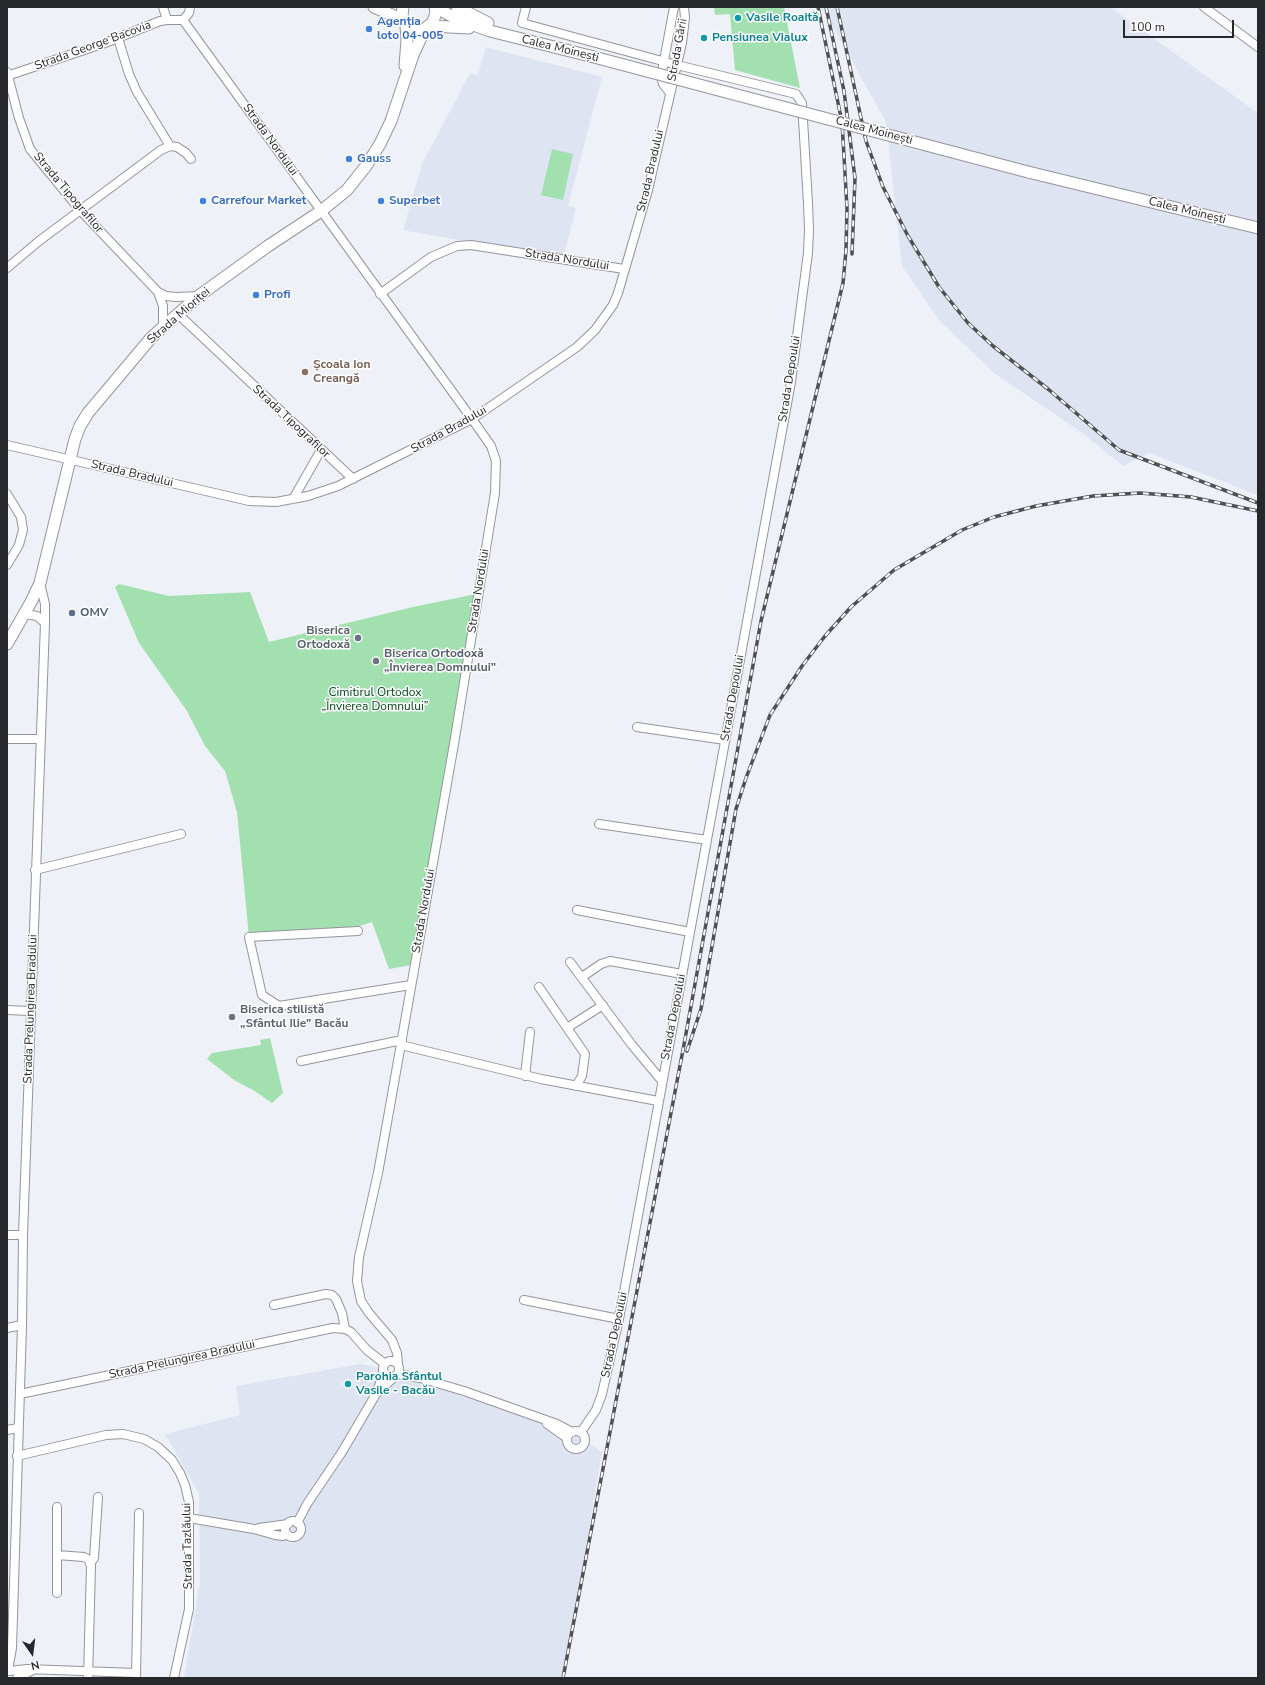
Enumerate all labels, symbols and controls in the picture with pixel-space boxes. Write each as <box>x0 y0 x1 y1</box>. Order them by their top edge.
place label: Vasile Roaită <box>746 11 819 25</box>
scale bar <box>1125 12 1236 38</box>
marker: Vasile Roaită <box>733 13 743 23</box>
place label: Agenția loto 04-005 <box>377 15 444 43</box>
street label: Strada Gării <box>665 17 691 83</box>
street label: Strada George Bacovia <box>33 18 153 74</box>
text: 100 m <box>1130 19 1165 35</box>
marker: Agenția loto 04-005 <box>364 24 374 34</box>
place label: Pensiunea Vialux <box>712 31 808 45</box>
street label: Calea Moinești <box>520 32 600 66</box>
marker: Pensiunea Vialux <box>699 33 709 43</box>
street label: Strada Nordului <box>239 101 301 179</box>
street label: Calea Moinești <box>834 114 914 148</box>
street label: Strada Bradului <box>635 128 667 214</box>
street label: Strada Tipografilor <box>30 150 106 236</box>
place label: Gauss <box>357 152 391 166</box>
marker: Gauss <box>344 154 354 164</box>
place label: Carrefour Market <box>211 194 306 208</box>
place label: Superbet <box>389 194 440 208</box>
street label: Calea Moinești <box>1147 194 1227 228</box>
marker: Carrefour Market <box>198 196 208 206</box>
marker: Superbet <box>376 196 386 206</box>
street label: Strada Nordului <box>524 246 610 274</box>
street label: Strada Mioriței <box>145 285 213 347</box>
place label: Profi <box>264 288 290 302</box>
marker: Profi <box>251 290 261 300</box>
street label: Strada Depoului <box>776 335 804 423</box>
place label: Școala Ion Creangă <box>313 358 371 386</box>
marker: Școala Ion Creangă <box>300 367 310 377</box>
street label: Strada Tipografilor <box>249 382 333 462</box>
street label: Strada Bradului <box>409 403 489 457</box>
street label: Strada Bradului <box>89 458 175 490</box>
street label: Strada Nordului <box>465 548 493 634</box>
place label: OMV <box>80 606 108 620</box>
marker: OMV <box>67 608 77 618</box>
place label: Biserica Ortodoxă <box>297 624 350 652</box>
marker: Biserica Ortodoxă <box>353 633 363 643</box>
place label: Biserica Ortodoxă „Învierea Domnului” <box>384 647 496 675</box>
street label: Strada Depoului <box>718 654 748 742</box>
marker: Biserica Ortodoxă „Învierea Domnului” <box>371 656 381 666</box>
park label: Cimitirul Ortodox „Învierea Domnului” <box>321 686 429 714</box>
street label: Strada Nordului <box>410 868 438 954</box>
street label: Strada Prelungirea Bradului <box>21 934 41 1084</box>
street label: Strada Depoului <box>659 973 689 1061</box>
place label: Biserica stilistă „Sfântul Ilie” Bacău <box>240 1003 348 1031</box>
marker: Biserica stilistă „Sfântul Ilie” Bacău <box>227 1012 237 1022</box>
street label: Strada Depoului <box>599 1291 631 1379</box>
street label: Strada Prelungirea Bradului <box>108 1337 256 1383</box>
place label: Parohia Sfântul Vasile - Bacău <box>356 1370 442 1398</box>
marker: Parohia Sfântul Vasile - Bacău <box>343 1379 353 1389</box>
street label: Strada Tazlăului <box>180 1503 196 1589</box>
north arrow <box>12 1633 52 1673</box>
text: N <box>29 1657 41 1673</box>

